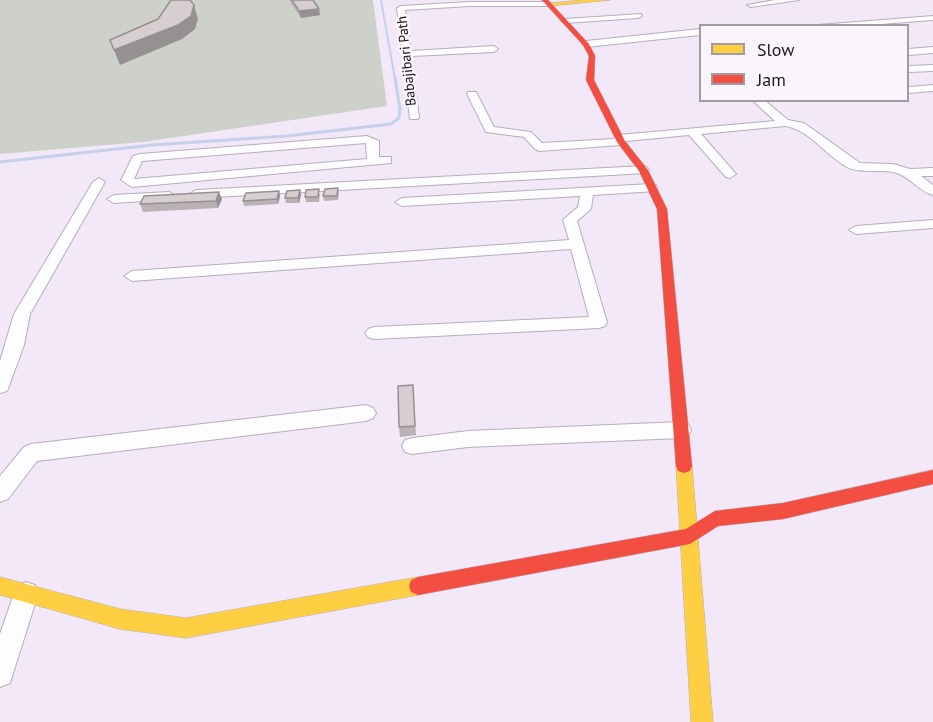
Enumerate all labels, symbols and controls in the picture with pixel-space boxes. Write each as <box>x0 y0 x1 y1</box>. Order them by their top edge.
street label: Babajibari Path <box>394 15 420 107</box>
legend <box>699 24 909 102</box>
text: Slow <box>757 38 795 61</box>
text: Jam <box>757 68 786 91</box>

